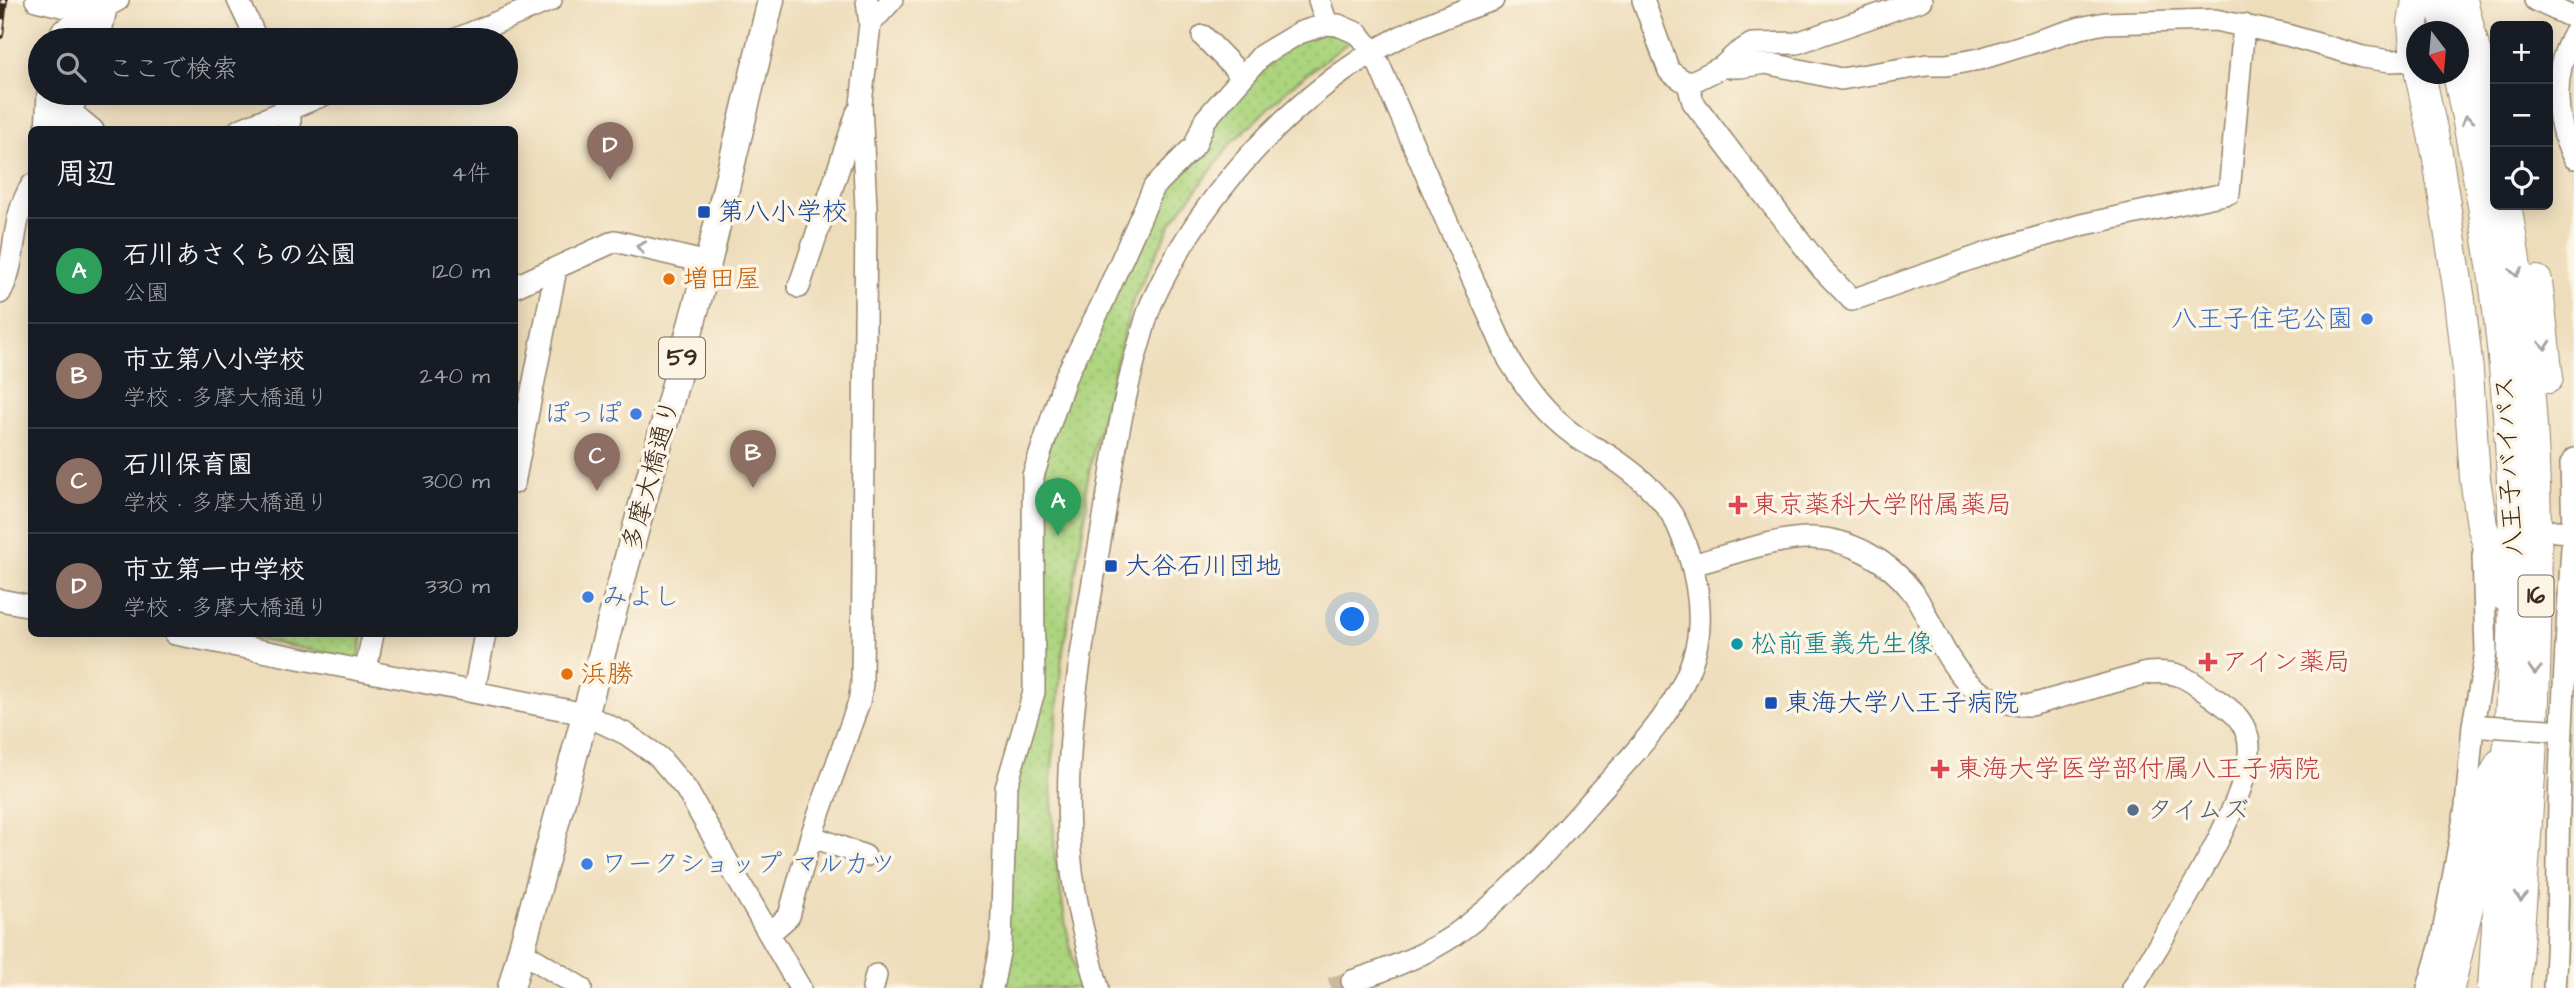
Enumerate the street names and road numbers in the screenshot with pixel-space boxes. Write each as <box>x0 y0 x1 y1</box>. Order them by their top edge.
road number: 59 <box>659 338 705 379</box>
street label: 八王子バイパス <box>2486 374 2532 558</box>
street label: 多摩大橋通り <box>613 395 689 555</box>
road number: 16 <box>2518 576 2554 616</box>

